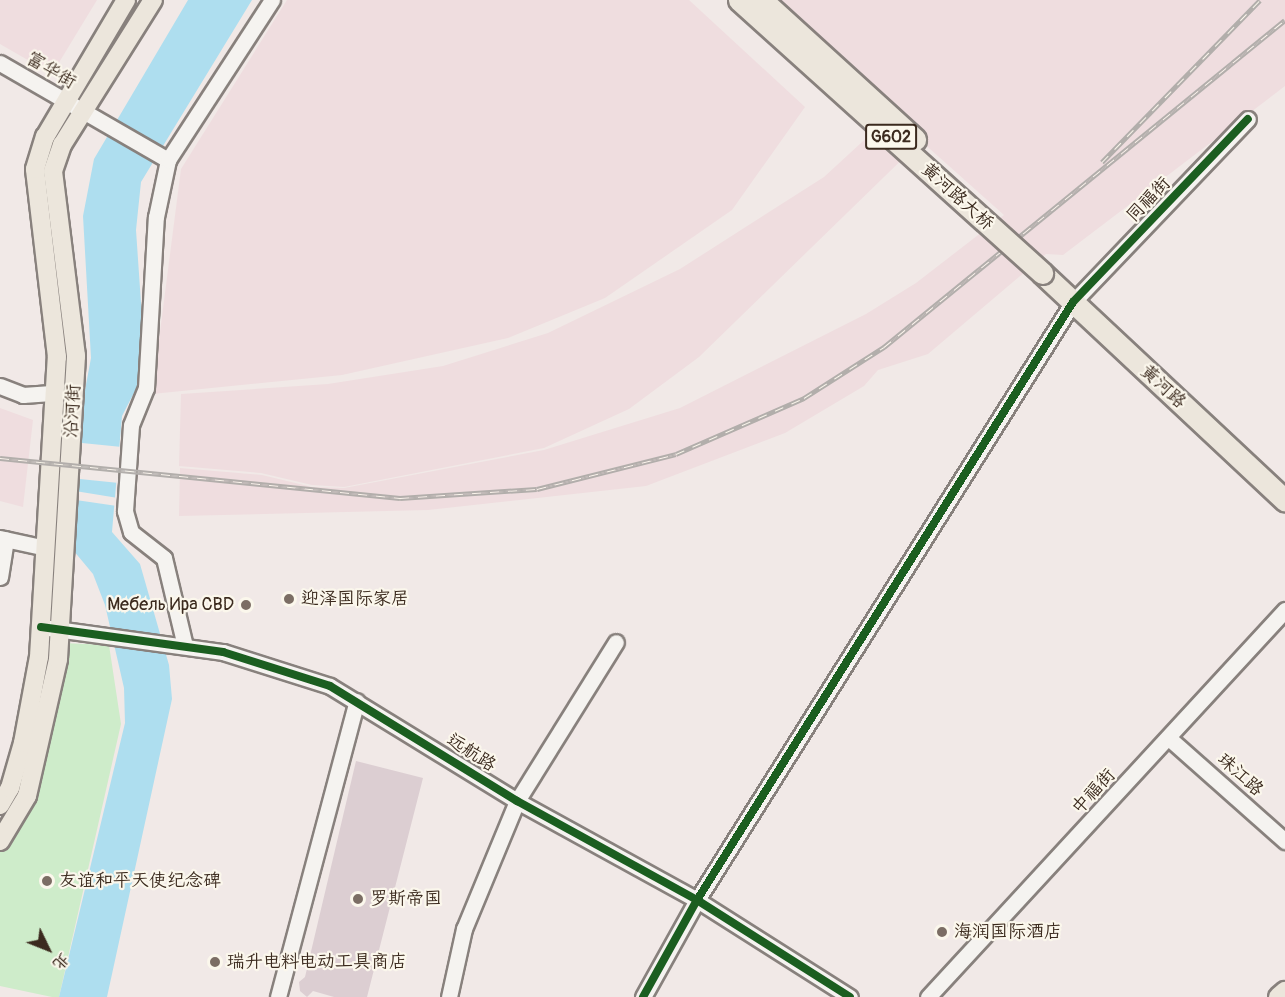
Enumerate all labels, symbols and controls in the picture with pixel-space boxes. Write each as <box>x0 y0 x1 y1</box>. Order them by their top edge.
street label: 富华街 <box>22 48 80 94</box>
road number: G602 <box>864 124 918 150</box>
street label: 黄河路大桥 <box>916 159 998 235</box>
street label: 同福街 <box>1122 173 1176 227</box>
street label: 黄河路 <box>1136 361 1190 413</box>
street label: 沿河街 <box>61 383 85 439</box>
place label: 迎泽国际家居 <box>301 588 409 610</box>
marker: 迎泽国际家居 <box>282 592 296 606</box>
place label: Мебель Ира CBD <box>107 594 234 616</box>
marker: Мебель Ира CBD <box>239 598 253 612</box>
street label: 远航路 <box>442 729 500 777</box>
street label: 珠江路 <box>1213 749 1267 801</box>
street label: 中福街 <box>1068 765 1120 819</box>
place label: 友谊和平天使纪念碑 <box>59 870 221 892</box>
marker: 友谊和平天使纪念碑 <box>40 874 54 888</box>
place label: 罗斯帝国 <box>370 888 442 910</box>
marker: 罗斯帝国 <box>351 892 365 906</box>
north arrow <box>18 919 78 979</box>
place label: 海润国际酒店 <box>954 921 1062 943</box>
marker: 海润国际酒店 <box>935 925 949 939</box>
text: 北 <box>48 949 74 974</box>
place label: 瑞升电料电动工具商店 <box>227 951 407 973</box>
marker: 瑞升电料电动工具商店 <box>208 955 222 969</box>

